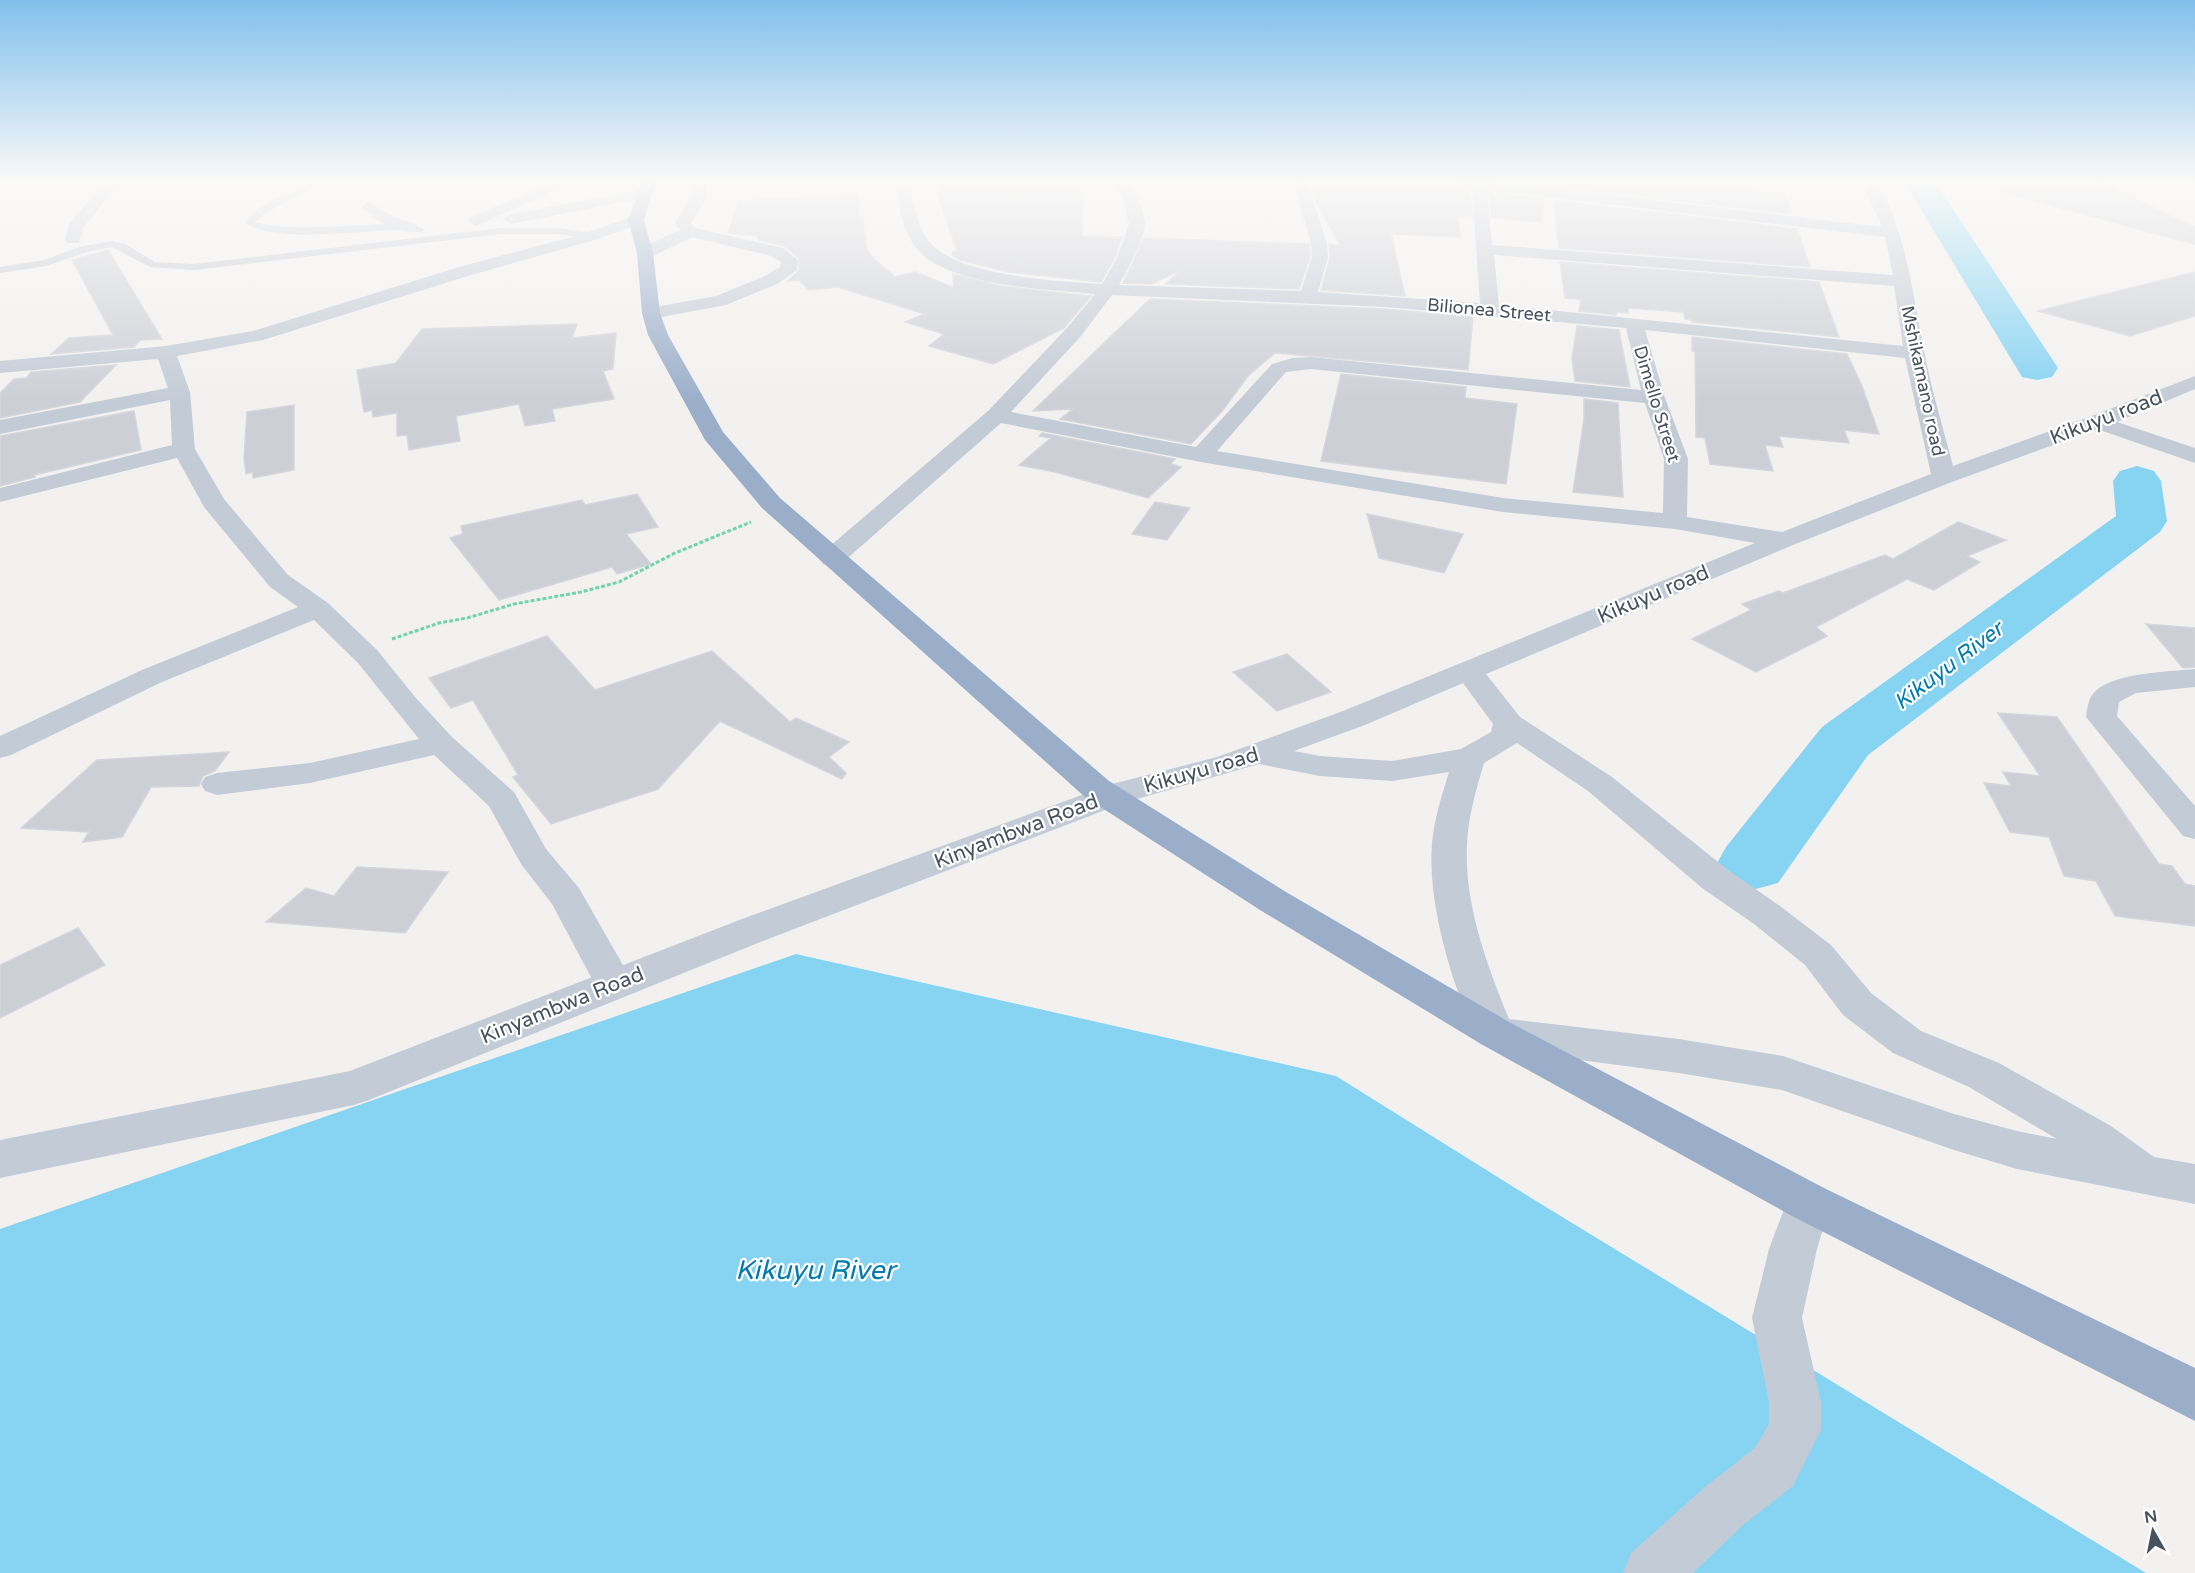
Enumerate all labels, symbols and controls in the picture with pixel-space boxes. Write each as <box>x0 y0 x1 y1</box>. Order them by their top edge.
street label: Bilionea Street <box>1426 294 1552 326</box>
street label: Mshikamano road <box>1896 304 1950 458</box>
street label: Dimello Street <box>1629 343 1685 465</box>
street label: Kikuyu road <box>2046 385 2166 450</box>
street label: Kikuyu road <box>1594 560 1713 629</box>
water label: Kikuyu River <box>1889 615 2010 715</box>
street label: Kikuyu road <box>1141 742 1262 799</box>
street label: Kinyambwa Road <box>931 789 1102 874</box>
street label: Kinyambwa Road <box>477 961 647 1050</box>
water label: Kikuyu River <box>735 1254 898 1287</box>
north arrow <box>2123 1501 2183 1561</box>
text: N <box>2143 1506 2159 1528</box>

